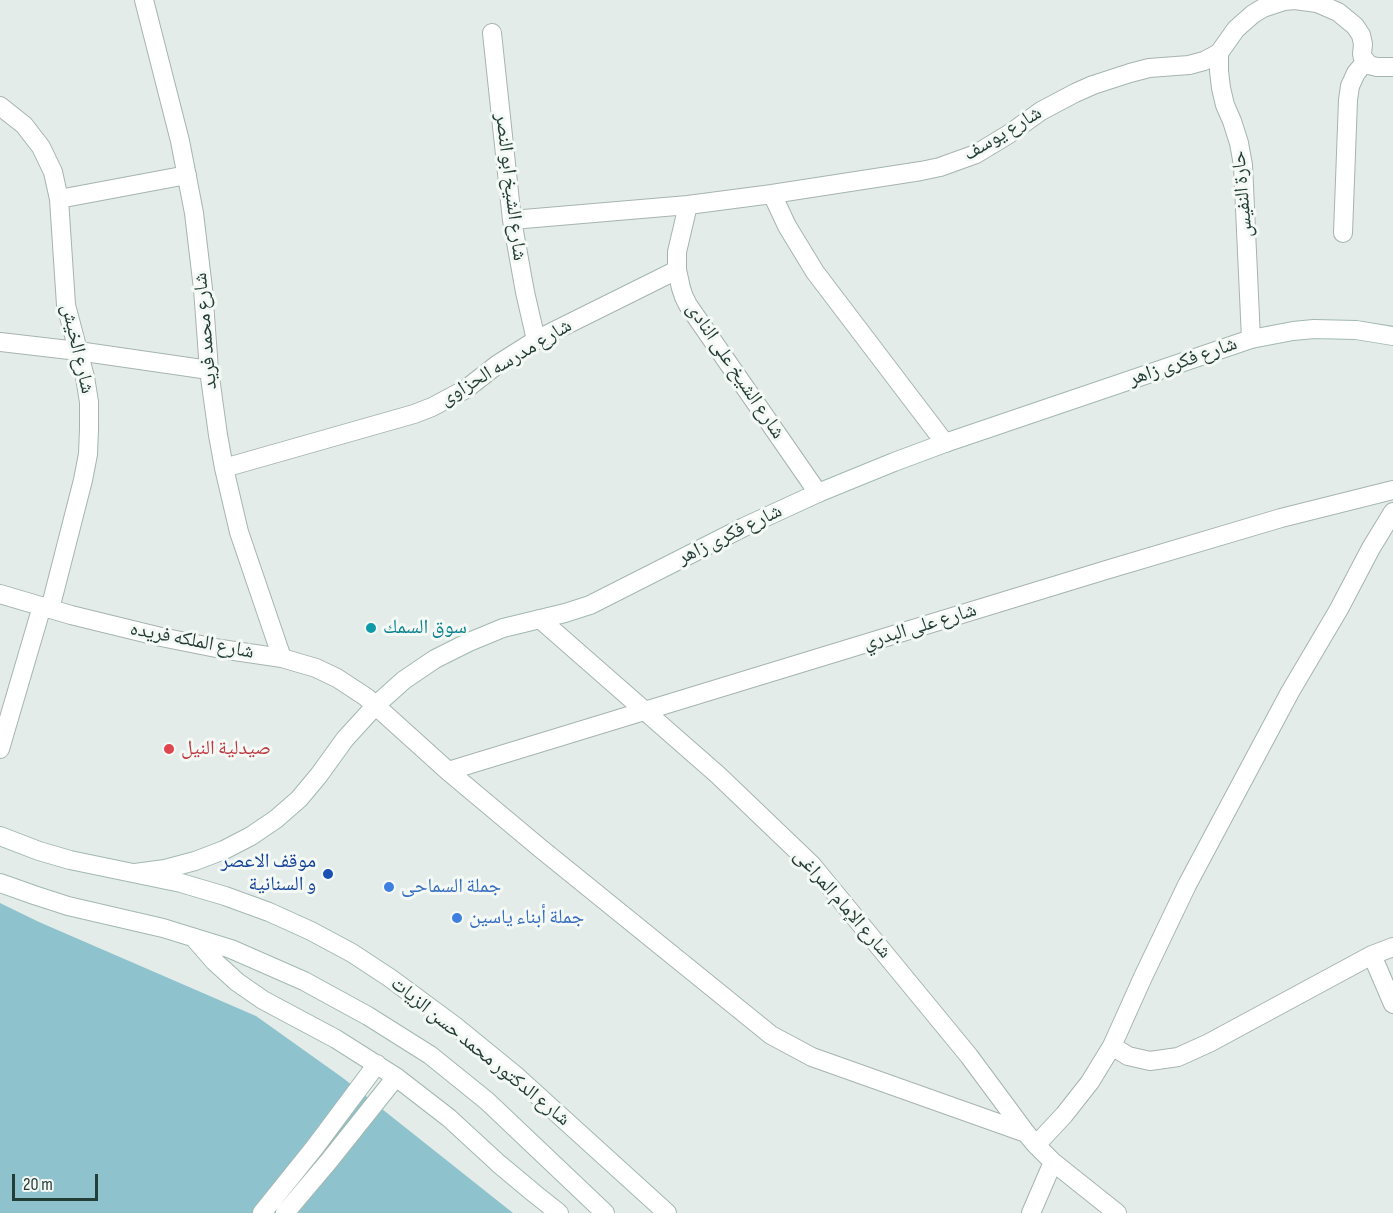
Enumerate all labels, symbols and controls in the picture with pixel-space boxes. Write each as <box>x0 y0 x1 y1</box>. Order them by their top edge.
street label: شارع يوسف <box>960 101 1046 167</box>
street label: شارع الشيخ ابو النصر <box>489 112 531 262</box>
street label: حارة النفيس <box>1227 150 1259 238</box>
street label: شارع محمد فريد <box>189 271 223 391</box>
street label: شارع الشيخ على النادى <box>680 298 790 444</box>
street label: شارع الخيش <box>55 302 99 396</box>
street label: شارع مدرسه الحزاوى <box>436 314 576 412</box>
street label: شارع فكرى زاهر <box>1126 332 1240 392</box>
street label: شارع فكرى زاهر <box>674 499 786 571</box>
street label: شارع على البدري <box>860 598 980 656</box>
place label: سوق السمك <box>383 616 467 640</box>
street label: شارع الملكه فريده <box>128 617 256 665</box>
marker: سوق السمك <box>364 621 378 635</box>
place label: صيدلية النيل <box>181 737 271 761</box>
marker: صيدلية النيل <box>162 742 176 756</box>
street label: شارع الإمام المراغى <box>788 844 896 964</box>
place label: موقف الاعصر و السنانية <box>221 850 316 897</box>
marker: موقف الاعصر و السنانية <box>321 867 335 881</box>
place label: جملة السماحى <box>401 875 501 899</box>
marker: جملة السماحى <box>382 880 396 894</box>
place label: جملة أبناء ياسين <box>469 906 584 930</box>
marker: جملة أبناء ياسين <box>450 911 464 925</box>
street label: شارع الدكتور محمد حسن الزيات <box>385 972 575 1132</box>
scale bar <box>15 1162 100 1200</box>
text: 20 m <box>23 1174 53 1195</box>

